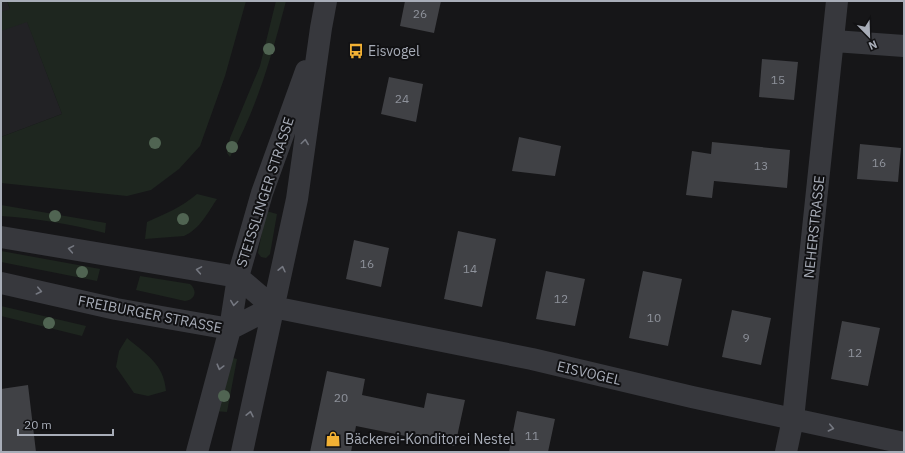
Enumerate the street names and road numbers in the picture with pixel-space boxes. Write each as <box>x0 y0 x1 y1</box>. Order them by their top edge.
street label: STEISSLINGER STRASSE <box>232 115 298 269</box>
street label: NEHERSTRASSE <box>800 175 828 279</box>
street label: FREIBURGER STRASSE <box>76 291 224 337</box>
street label: EISVOGEL <box>555 357 623 389</box>

